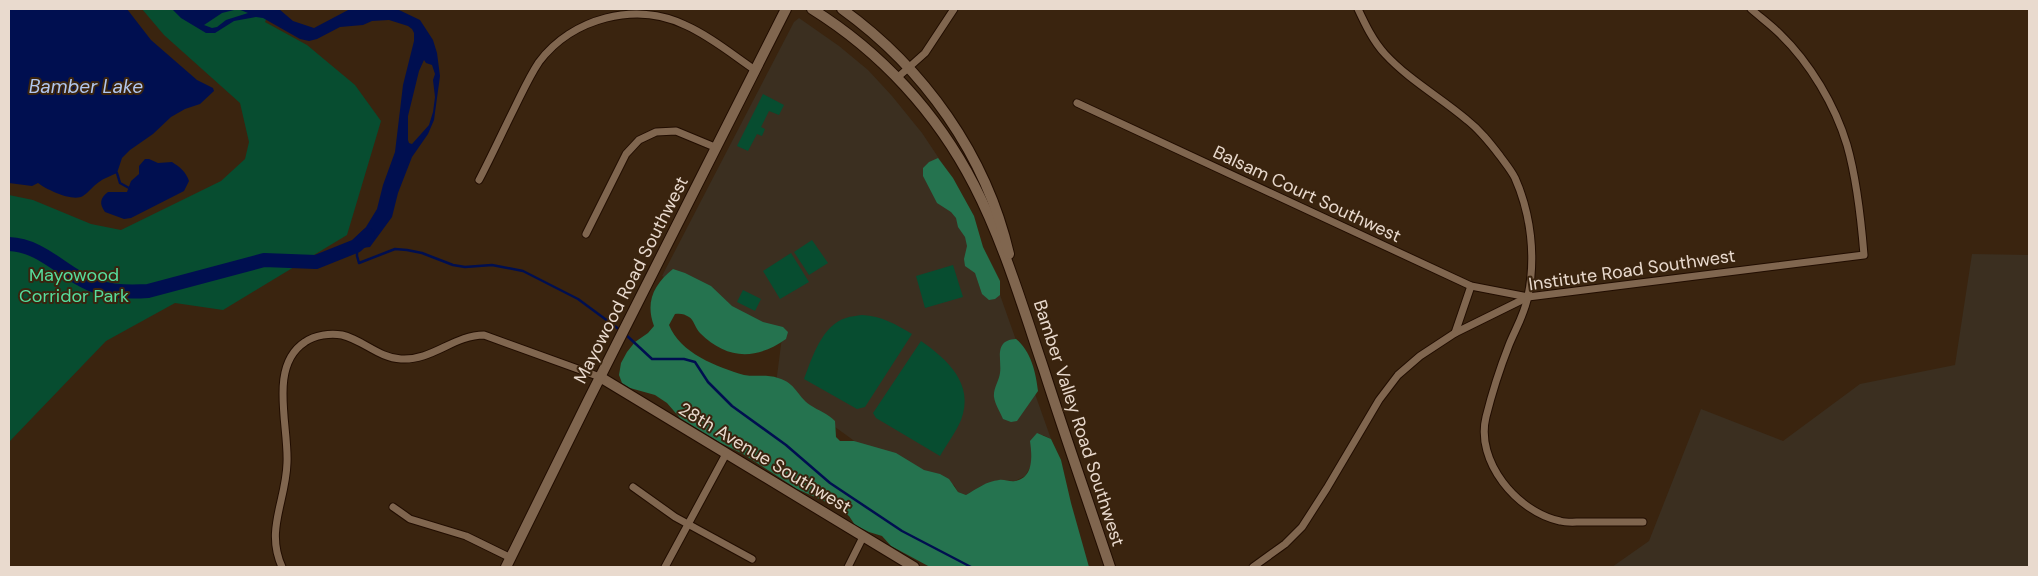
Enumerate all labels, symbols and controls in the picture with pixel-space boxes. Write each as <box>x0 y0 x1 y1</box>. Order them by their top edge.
water label: Bamber Lake <box>29 74 143 99</box>
street label: Balsam Court Southwest <box>1209 140 1405 248</box>
street label: Mayowood Road Southwest <box>568 172 694 388</box>
street label: Institute Road Southwest <box>1527 244 1737 296</box>
park label: Mayowood Corridor Park <box>19 263 129 308</box>
street label: Bamber Valley Road Southwest <box>1028 297 1130 549</box>
street label: 28th Avenue Southwest <box>674 397 856 519</box>

